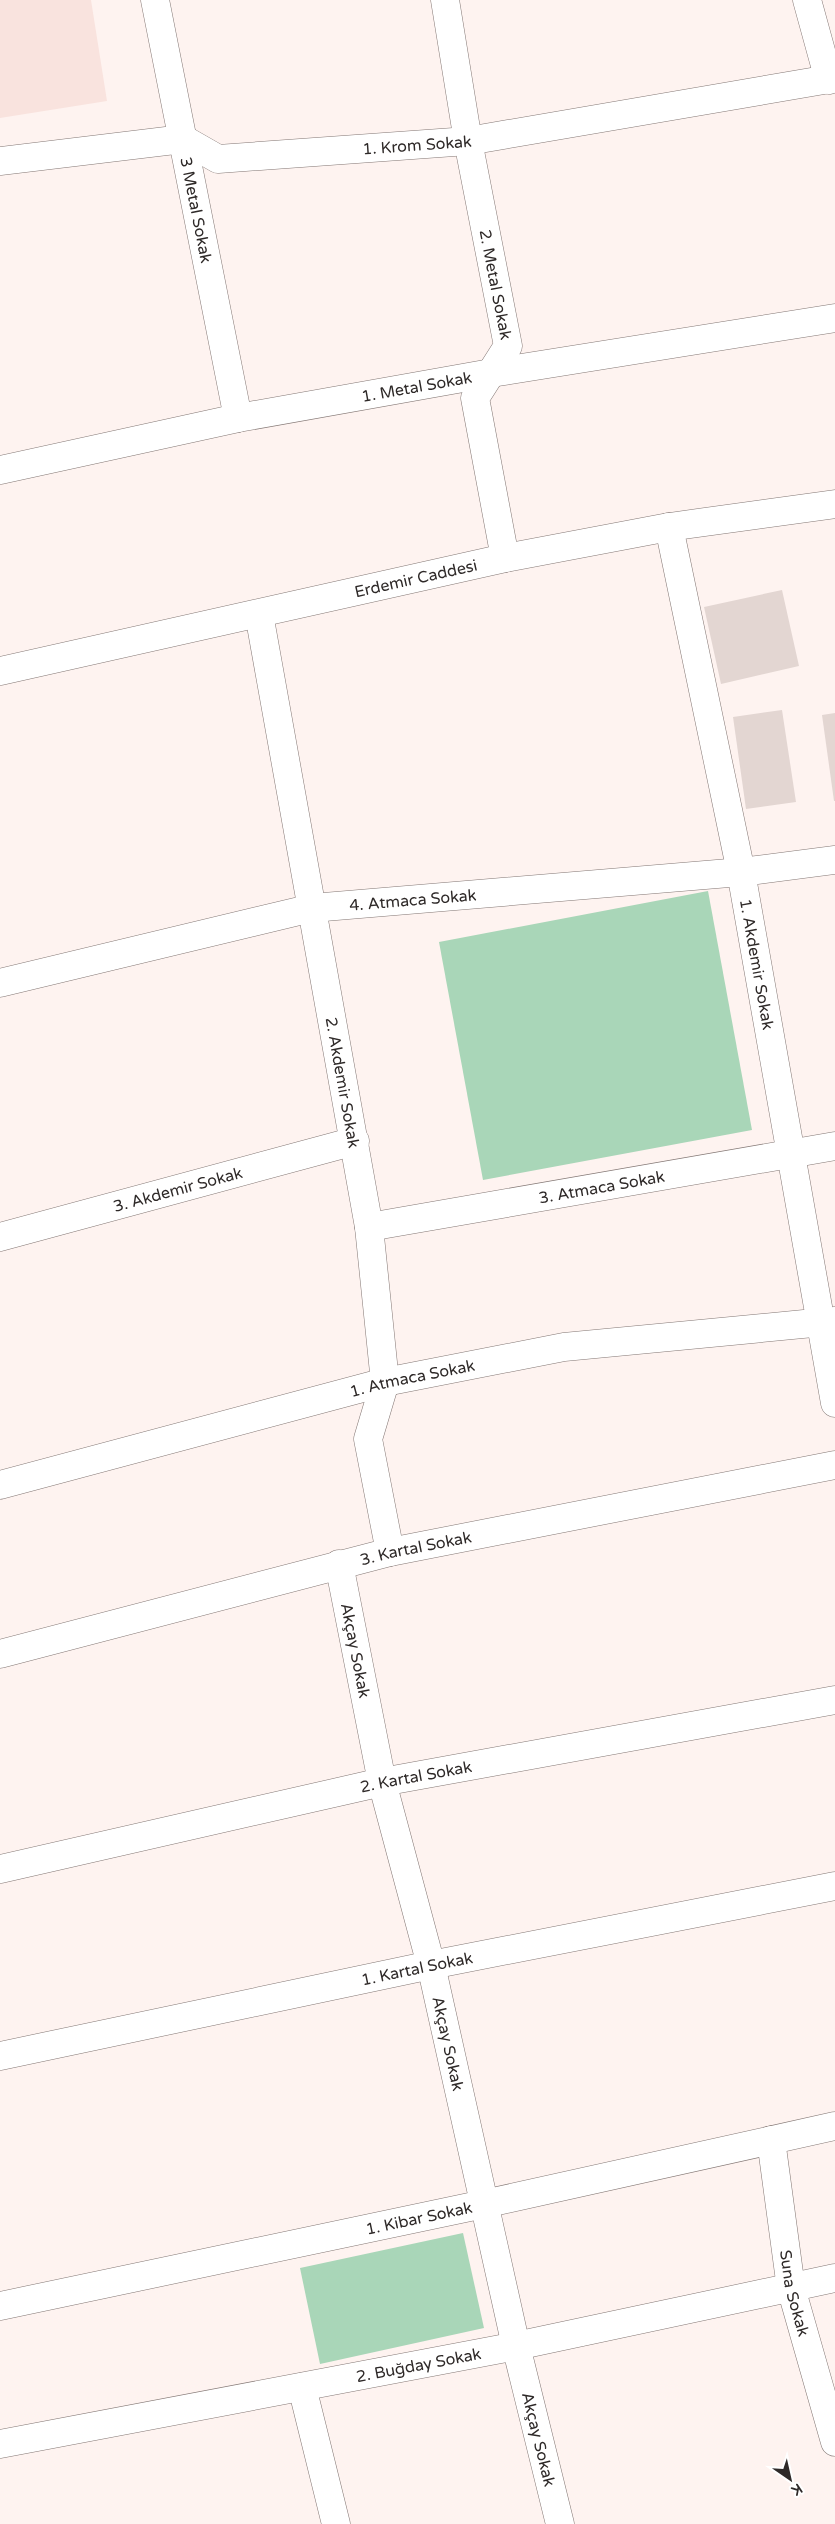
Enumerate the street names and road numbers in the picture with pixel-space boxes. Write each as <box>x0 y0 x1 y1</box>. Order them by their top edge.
street label: 1. Krom Sokak <box>362 132 473 160</box>
street label: 3 Metal Sokak <box>175 155 216 265</box>
street label: 2. Metal Sokak <box>474 228 516 342</box>
street label: 1. Metal Sokak <box>360 368 474 407</box>
street label: Erdemir Caddesi <box>353 556 479 602</box>
street label: 4. Atmaca Sokak <box>349 885 477 916</box>
street label: 1. Akdemir Sokak <box>735 897 778 1032</box>
street label: 2. Akdemir Sokak <box>321 1016 364 1150</box>
street label: 3. Akdemir Sokak <box>111 1163 245 1217</box>
street label: 3. Atmaca Sokak <box>537 1167 666 1208</box>
street label: 1. Atmaca Sokak <box>348 1356 477 1402</box>
street label: 3. Kartal Sokak <box>358 1527 473 1570</box>
street label: Akçay Sokak <box>336 1601 374 1700</box>
street label: 2. Kartal Sokak <box>358 1757 474 1798</box>
street label: 1. Kartal Sokak <box>359 1948 475 1990</box>
street label: Akçay Sokak <box>427 1994 468 2093</box>
street label: 1. Kibar Sokak <box>364 2198 474 2240</box>
street label: Suna Sokak <box>775 2249 813 2339</box>
street label: 2. Buğday Sokak <box>355 2344 483 2387</box>
street label: Akçay Sokak <box>517 2390 559 2489</box>

